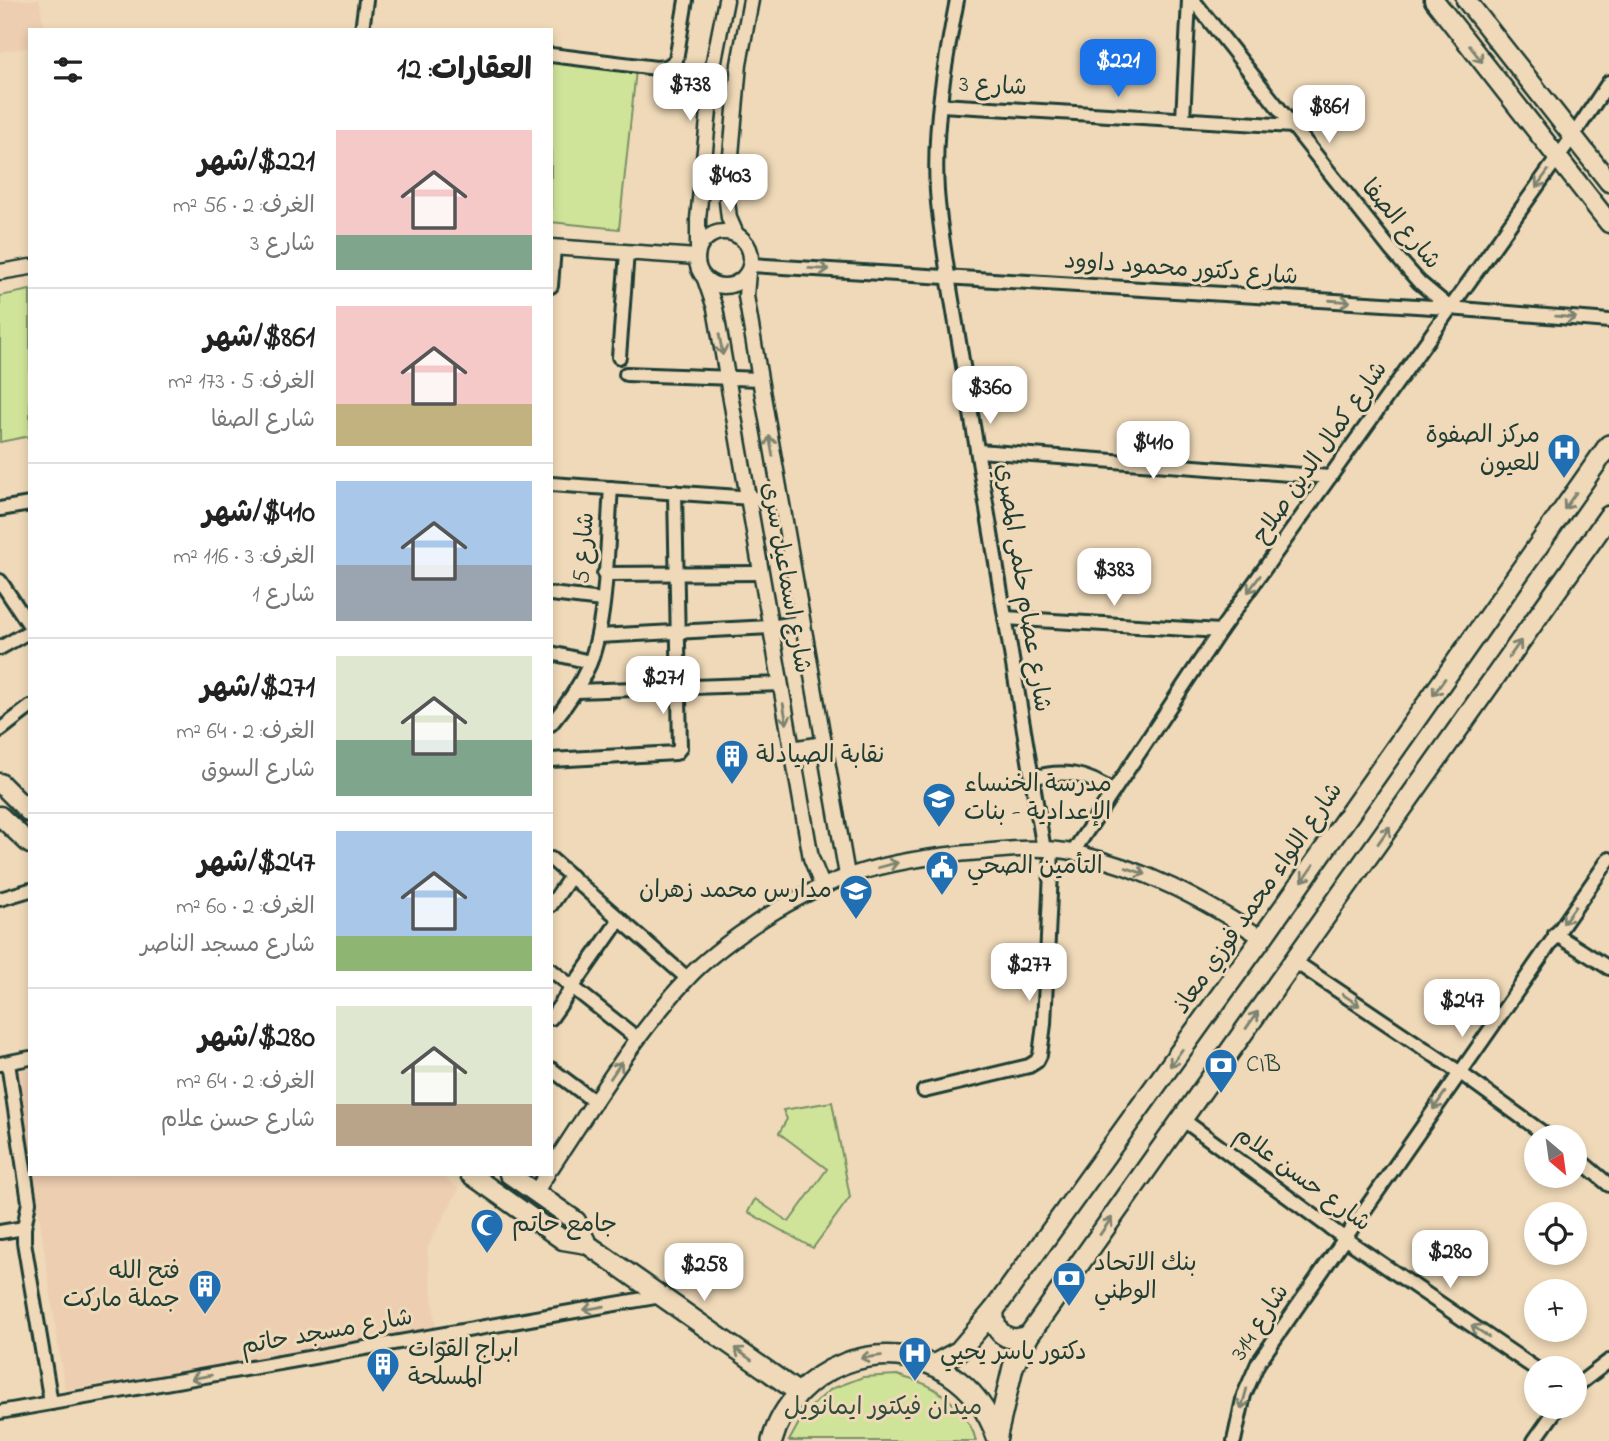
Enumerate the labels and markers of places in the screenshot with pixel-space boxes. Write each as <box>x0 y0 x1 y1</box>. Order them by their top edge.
pin: $221 <box>1077 40 1159 99</box>
pin: $738 <box>649 64 731 123</box>
pin: $861 <box>1288 86 1370 145</box>
pin: $403 <box>689 154 771 214</box>
pin: $360 <box>949 366 1031 426</box>
place label: مركز الصفوة للعيون <box>1426 419 1540 482</box>
pin: $410 <box>1112 421 1194 481</box>
hospital icon: مركز الصفوة للعيون <box>1545 431 1583 480</box>
pin: $383 <box>1073 548 1155 608</box>
pin: $271 <box>622 656 704 716</box>
building icon: نقابة الصيادلة <box>713 737 751 786</box>
place label: نقابة الصيادلة <box>756 739 884 774</box>
place label: مدرسة الخنساء الإعدادية - بنات <box>964 768 1112 831</box>
school or university icon: مدرسة الخنساء الإعدادية - بنات <box>920 780 958 829</box>
public building icon: التأمين الصحي <box>923 848 961 897</box>
place label: التأمين الصحي <box>967 850 1103 886</box>
school or university icon: مدارس محمد زهران <box>837 872 875 921</box>
place label: مدارس محمد زهران <box>639 874 832 909</box>
pin: $277 <box>988 944 1070 1003</box>
pin: $247 <box>1421 979 1503 1039</box>
bank icon: CIB <box>1202 1046 1240 1095</box>
place label: CIB <box>1246 1048 1281 1083</box>
mosque icon: جامع حاتم <box>468 1206 506 1255</box>
place label: جامع حاتم <box>512 1208 617 1243</box>
pin: $280 <box>1409 1230 1491 1290</box>
pin: $258 <box>663 1244 745 1303</box>
place label: بنك الاتحاد الوطني <box>1094 1247 1197 1311</box>
place label: فتح الله جملة ماركت <box>63 1255 180 1318</box>
bank icon: بنك الاتحاد الوطني <box>1050 1259 1088 1308</box>
building icon: فتح الله جملة ماركت <box>186 1267 224 1316</box>
place label: ابراج القوات المسلحة <box>408 1333 519 1396</box>
hospital icon: دكتور ياسر يحيي <box>896 1334 934 1383</box>
place label: دكتور ياسر يحيي <box>940 1336 1087 1372</box>
building icon: ابراج القوات المسلحة <box>364 1345 402 1394</box>

